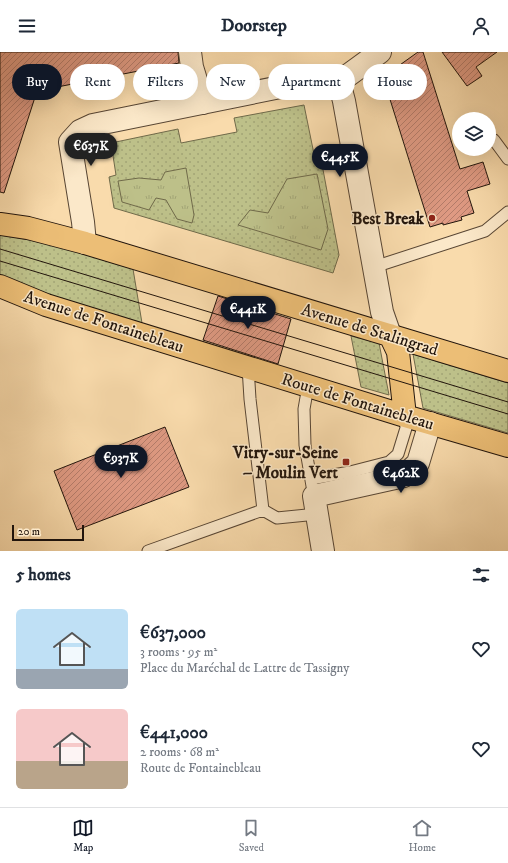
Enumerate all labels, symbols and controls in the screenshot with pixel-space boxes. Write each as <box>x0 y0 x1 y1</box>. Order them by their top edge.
icon: menu <box>16 15 38 37</box>
text: Doorstep <box>221 15 287 37</box>
icon: person <box>470 15 492 37</box>
chip: Buy <box>12 64 62 100</box>
chip: Rent <box>70 64 125 100</box>
chip: Filters <box>133 64 198 100</box>
chip: New <box>206 64 260 100</box>
chip: Apartment <box>268 64 355 100</box>
chip: House <box>363 64 427 100</box>
map controls <box>452 112 496 156</box>
button: layers <box>452 112 496 156</box>
pin: €637K <box>63 133 119 167</box>
text: €637K <box>73 138 109 154</box>
pin: €445K <box>312 144 368 178</box>
text: €445K <box>321 149 359 165</box>
place label: Best Break <box>352 208 425 230</box>
marker: Best Break <box>427 213 437 223</box>
street label: Avenue de Fontainebleau <box>21 286 187 358</box>
pin: €441K <box>220 296 276 330</box>
street label: Avenue de Stalingrad <box>299 299 441 361</box>
text: €441K <box>230 301 266 317</box>
street label: Route de Fontainebleau <box>279 368 437 436</box>
place label: Vitry-sur-Seine – Moulin Vert <box>232 442 339 484</box>
pin: €937K <box>93 445 149 479</box>
text: €937K <box>104 450 138 466</box>
marker: Vitry-sur-Seine – Moulin Vert <box>341 457 351 467</box>
pin: €462K <box>373 460 429 494</box>
text: €462K <box>382 465 420 481</box>
scale bar <box>12 523 84 542</box>
text: 20 m <box>18 525 40 539</box>
text: 5 homes <box>16 564 71 586</box>
icon: filters <box>470 564 492 586</box>
text: €637,000 <box>140 622 206 644</box>
icon: home <box>48 625 96 673</box>
icon: heart <box>470 638 492 660</box>
text: 3 rooms · 95 m² <box>140 644 217 660</box>
text: Place du Maréchal de Lattre de Tassigny <box>140 660 349 676</box>
text: €441,000 <box>140 722 208 744</box>
icon: home <box>48 725 96 773</box>
icon: heart <box>470 738 492 760</box>
text: 2 rooms · 68 m² <box>140 744 219 760</box>
text: Route de Fontainebleau <box>140 760 261 776</box>
tab: Map <box>72 817 94 855</box>
tab: Saved <box>239 817 264 855</box>
tab: Home <box>409 817 436 855</box>

